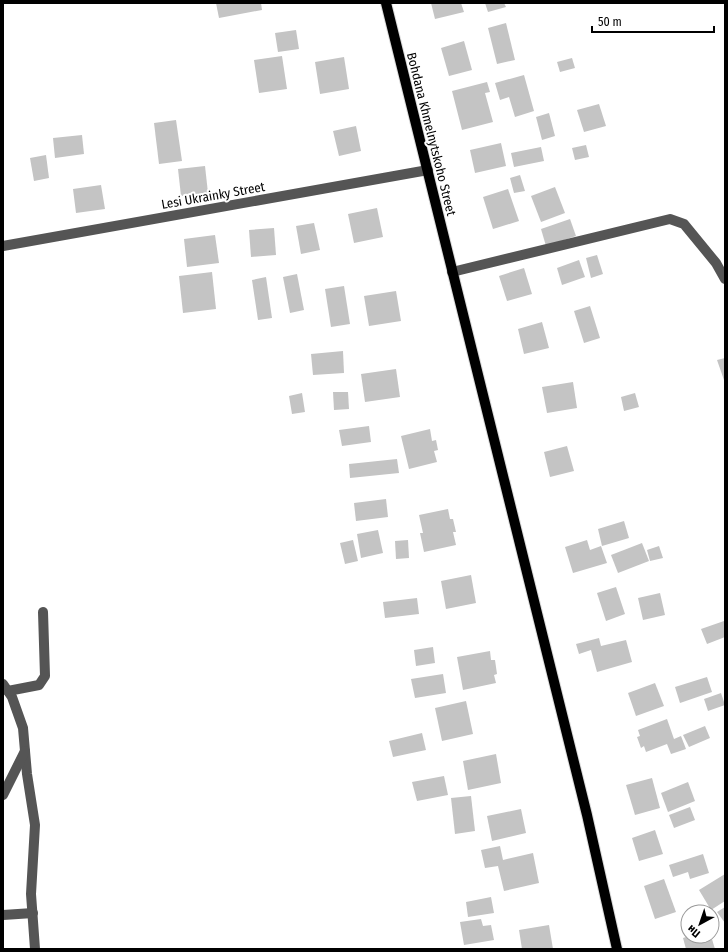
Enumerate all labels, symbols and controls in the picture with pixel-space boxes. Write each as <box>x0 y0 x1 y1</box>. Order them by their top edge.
scale bar <box>592 8 714 34</box>
text: 50 m <box>598 15 622 29</box>
street label: Bohdana Khmelnytskoho Street <box>404 51 459 218</box>
street label: Lesi Ukrainky Street <box>160 179 267 212</box>
north arrow <box>680 904 720 944</box>
text: Пн <box>685 922 703 940</box>

